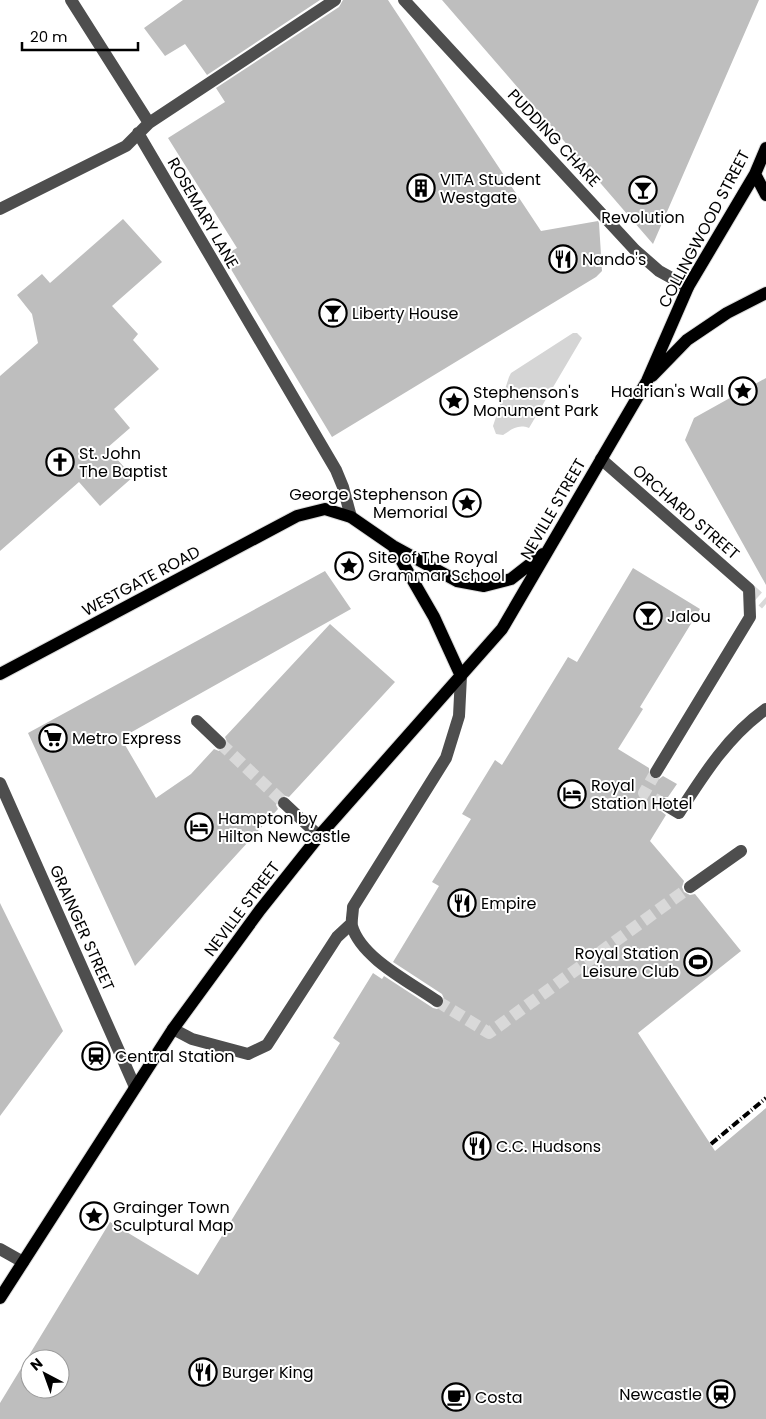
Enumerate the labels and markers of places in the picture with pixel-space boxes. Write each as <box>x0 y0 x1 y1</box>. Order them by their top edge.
place label: VITA Student Westgate <box>440 168 541 209</box>
building icon: VITA Student Westgate <box>406 173 436 203</box>
bar icon: Revolution <box>628 175 658 205</box>
place label: Revolution <box>601 206 685 229</box>
restaurant icon: Nando's <box>548 244 578 274</box>
place label: Nando's <box>582 248 646 271</box>
bar icon: Liberty House <box>318 298 348 328</box>
place label: Liberty House <box>352 302 459 325</box>
place icon: Hadrian's Wall <box>728 376 758 406</box>
place label: Hadrian's Wall <box>611 380 724 403</box>
place label: Stephenson's Monument Park <box>473 381 599 422</box>
place icon: Stephenson's Monument Park <box>439 386 469 416</box>
place label: St. John The Baptist <box>79 442 168 483</box>
church icon: St. John The Baptist <box>45 447 75 477</box>
place label: George Stephenson Memorial <box>289 483 448 524</box>
place icon: George Stephenson Memorial <box>452 488 482 518</box>
place label: Site of The Royal Grammar School <box>368 546 505 587</box>
place icon: Site of The Royal Grammar School <box>334 551 364 581</box>
bar icon: Jalou <box>633 601 663 631</box>
place label: Jalou <box>667 605 711 628</box>
supermarket icon: Metro Express <box>38 723 68 753</box>
place label: Metro Express <box>72 727 181 750</box>
place label: Royal Station Hotel <box>591 774 693 815</box>
hotel icon: Royal Station Hotel <box>557 779 587 809</box>
place label: Hampton by Hilton Newcastle <box>218 807 350 848</box>
hotel icon: Hampton by Hilton Newcastle <box>184 812 214 842</box>
restaurant icon: Empire <box>447 888 477 918</box>
place label: Empire <box>481 892 536 915</box>
place label: Royal Station Leisure Club <box>575 942 679 983</box>
sports icon: Royal Station Leisure Club <box>683 947 713 977</box>
station icon: Central Station <box>81 1041 111 1071</box>
place label: Central Station <box>115 1045 235 1068</box>
restaurant icon: C.C. Hudsons <box>462 1131 492 1161</box>
place label: C.C. Hudsons <box>496 1135 601 1158</box>
place label: Grainger Town Sculptural Map <box>113 1196 234 1237</box>
place icon: Grainger Town Sculptural Map <box>79 1201 109 1231</box>
restaurant icon: Burger King <box>188 1357 218 1387</box>
place label: Burger King <box>222 1361 314 1384</box>
station icon: Newcastle <box>706 1379 736 1409</box>
cafe icon: Costa <box>441 1382 471 1412</box>
place label: Newcastle <box>619 1383 702 1406</box>
place label: Costa <box>475 1386 523 1409</box>

